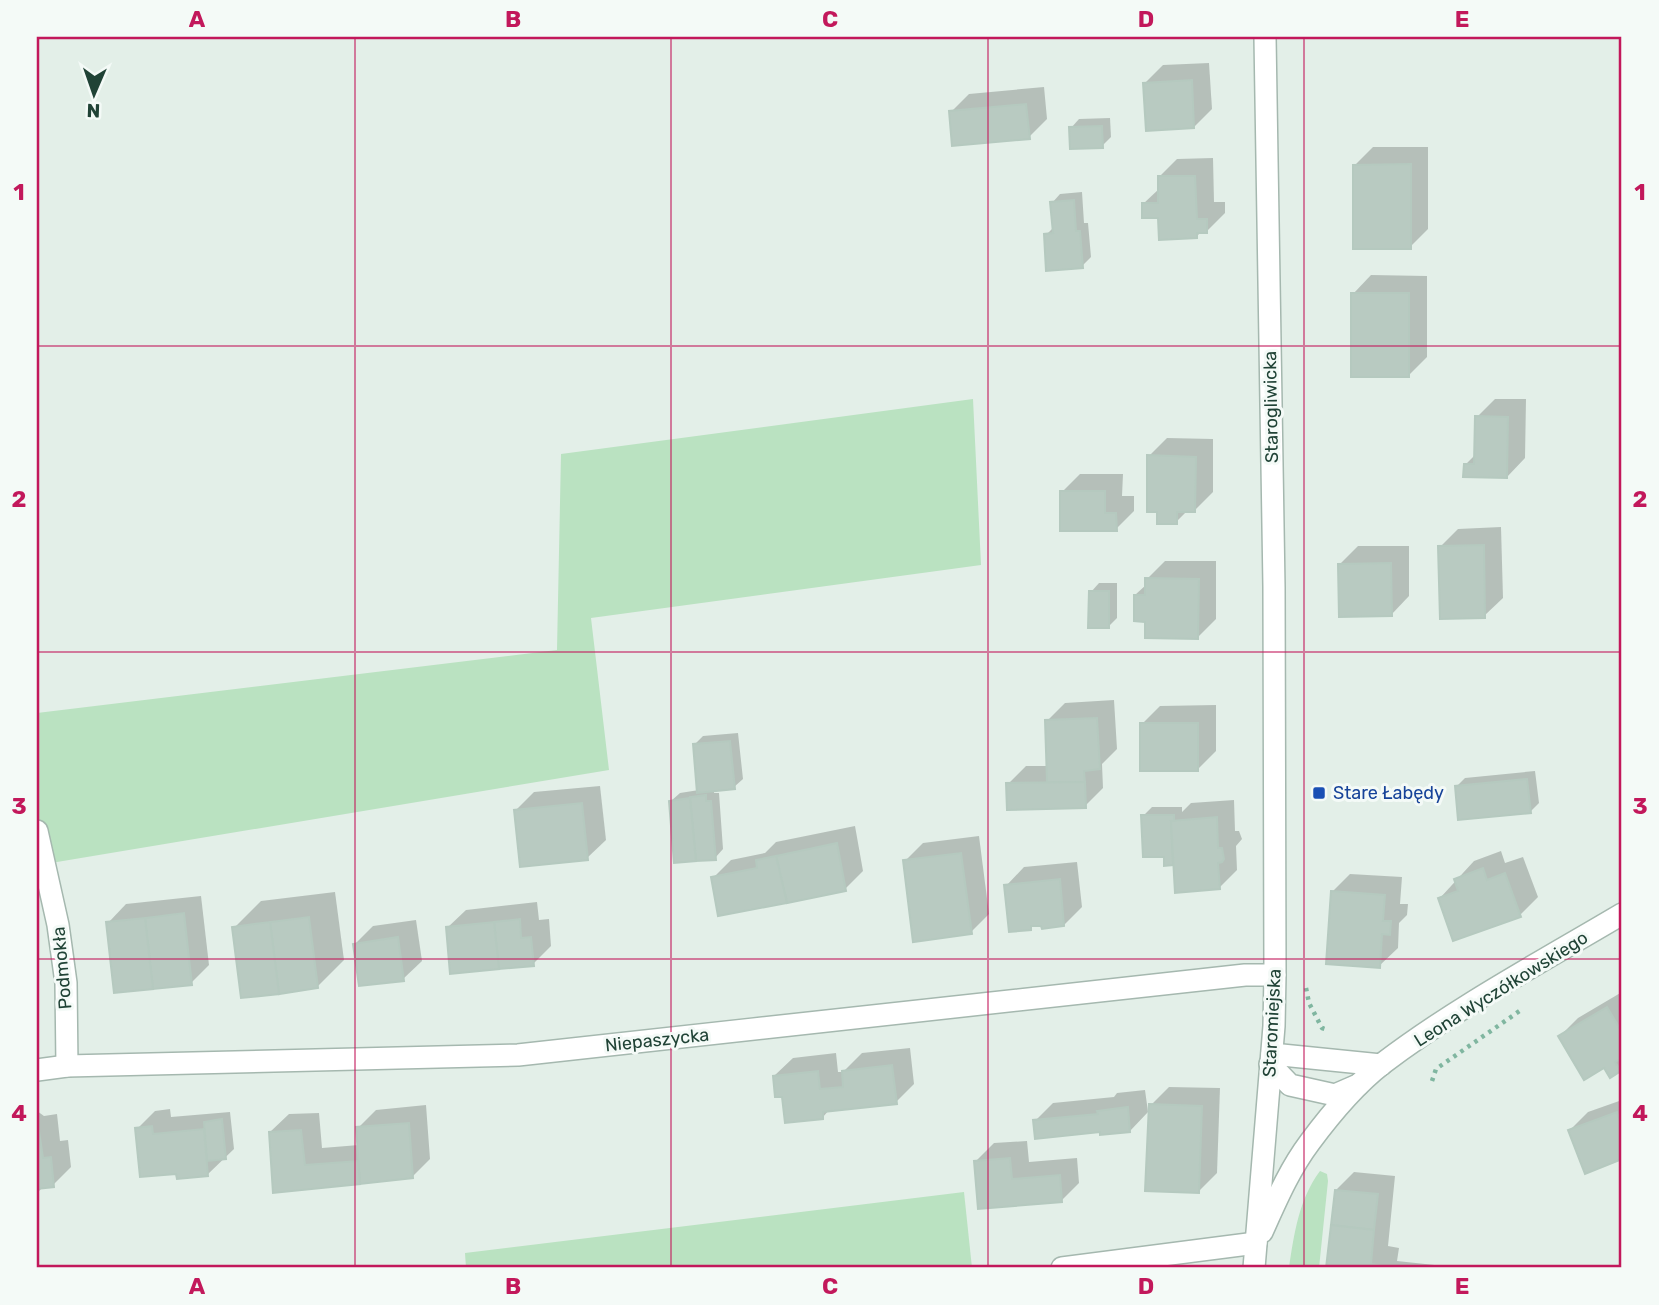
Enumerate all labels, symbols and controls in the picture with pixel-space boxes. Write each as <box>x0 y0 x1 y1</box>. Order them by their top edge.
text: A <box>189 5 206 33</box>
text: B <box>505 5 521 33</box>
text: C <box>822 5 838 33</box>
text: D <box>1138 5 1154 33</box>
text: E <box>1455 5 1469 33</box>
north arrow <box>60 60 130 130</box>
text: N <box>86 99 101 122</box>
text: 1 <box>13 178 25 206</box>
text: 1 <box>1634 178 1646 206</box>
street label: Starogliwicka <box>1259 351 1283 463</box>
text: 2 <box>12 485 26 513</box>
text: 2 <box>1633 485 1647 513</box>
place label: Stare Łabędy <box>1333 782 1444 804</box>
marker: Stare Łabędy <box>1311 785 1327 801</box>
text: 3 <box>11 792 27 820</box>
text: 3 <box>1632 792 1648 820</box>
street label: Podmokła <box>47 926 77 1010</box>
street label: Leona Wyczółkowskiego <box>1410 926 1592 1052</box>
street label: Staromiejska <box>1258 968 1286 1078</box>
street label: Niepaszycka <box>604 1024 710 1056</box>
text: 4 <box>11 1099 27 1127</box>
text: 4 <box>1632 1099 1648 1127</box>
text: A <box>189 1272 206 1300</box>
text: B <box>505 1272 521 1300</box>
text: C <box>822 1272 838 1300</box>
text: D <box>1138 1272 1154 1300</box>
text: E <box>1455 1272 1469 1300</box>

